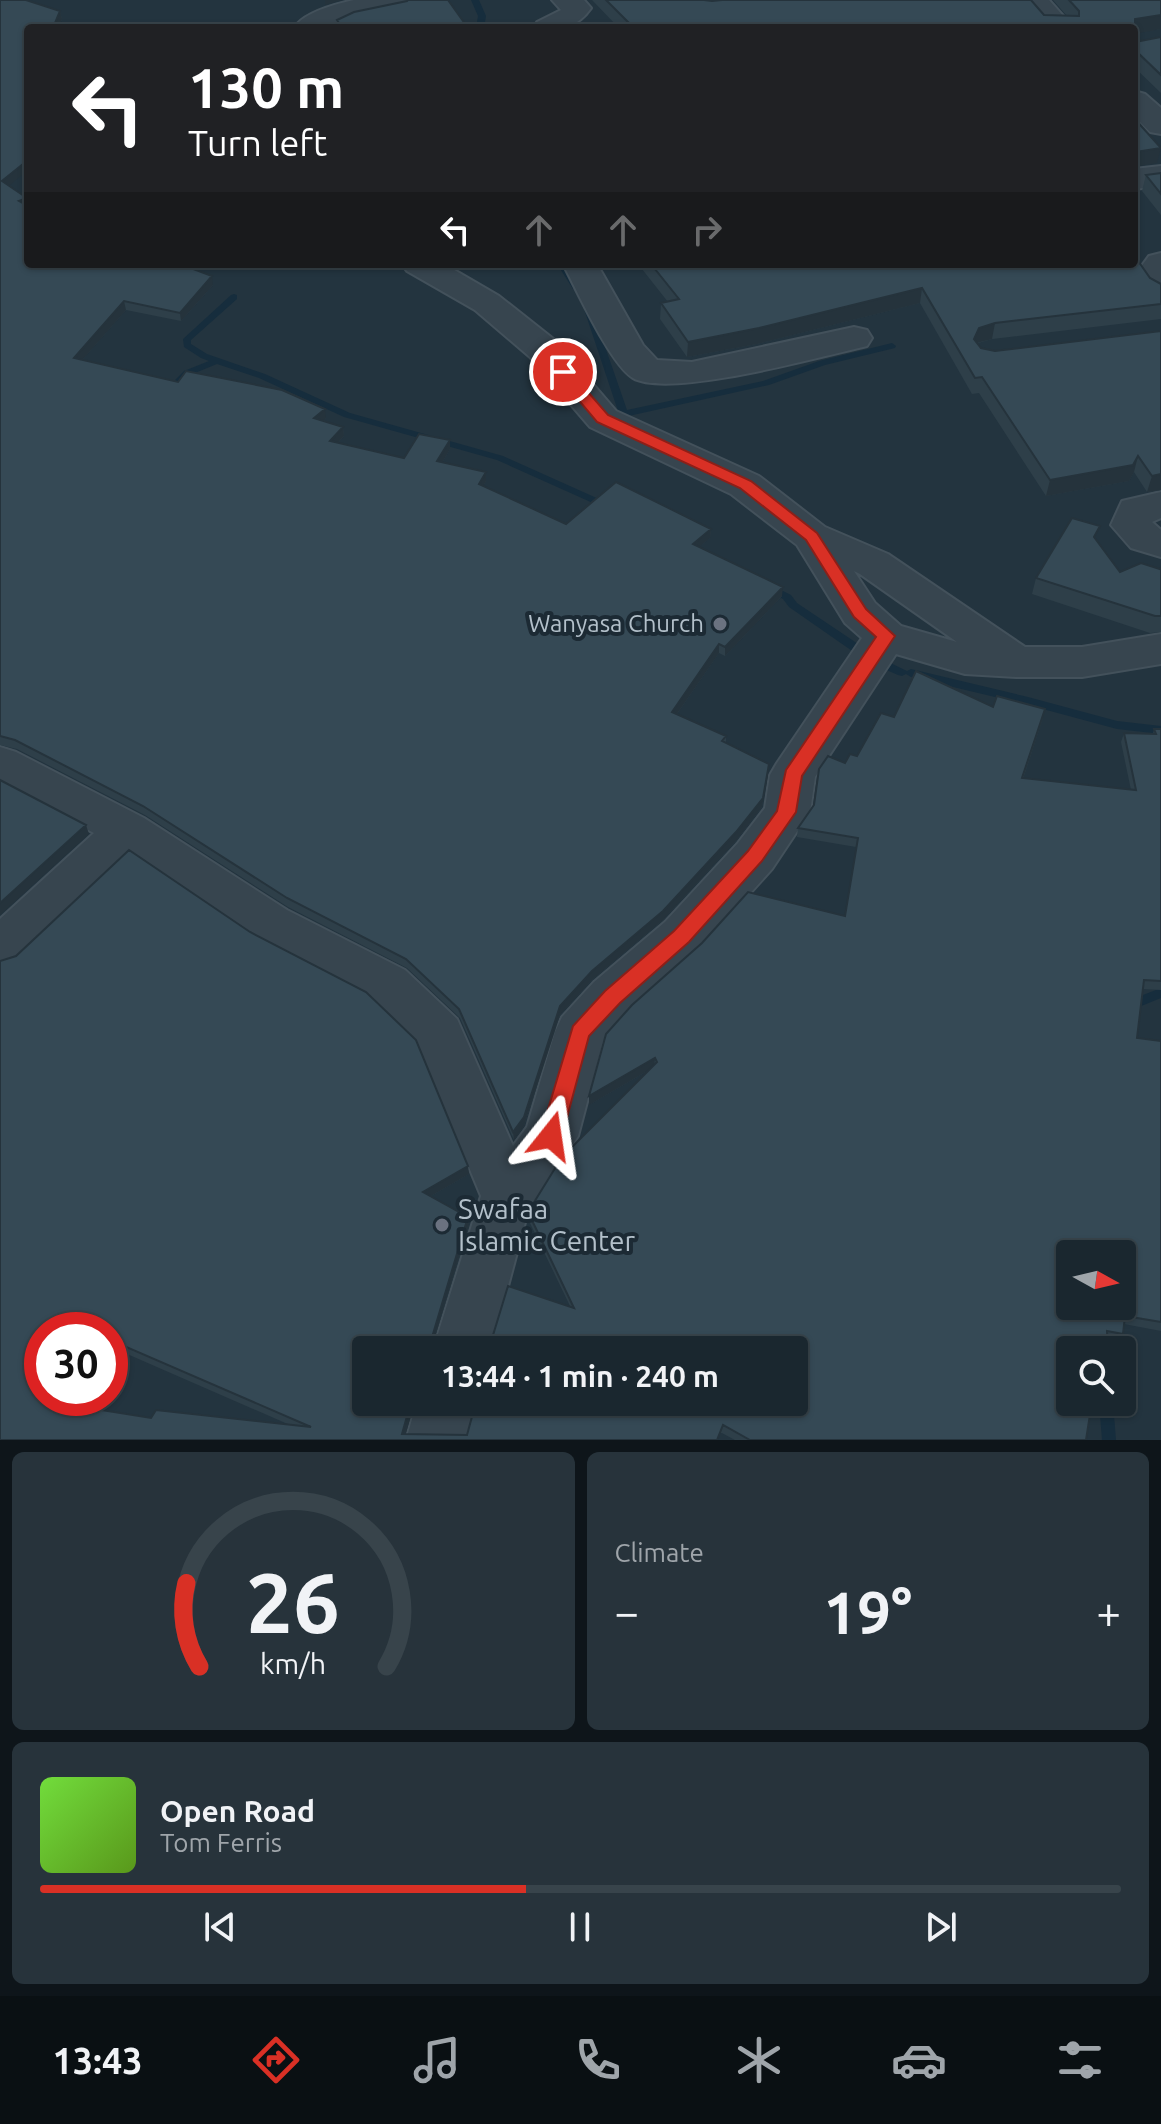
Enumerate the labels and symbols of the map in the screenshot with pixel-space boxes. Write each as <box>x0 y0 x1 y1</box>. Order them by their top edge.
pin <box>529 338 597 406</box>
place label: Wanyasa Church <box>528 610 704 637</box>
marker: Wanyasa Church <box>711 615 729 633</box>
position arrow <box>509 1094 593 1178</box>
place label: Swafaa Islamic Center <box>458 1193 635 1256</box>
marker: Swafaa Islamic Center <box>433 1216 451 1234</box>
north arrow <box>1056 1240 1136 1320</box>
speed limit sign: 30 <box>24 1312 128 1416</box>

